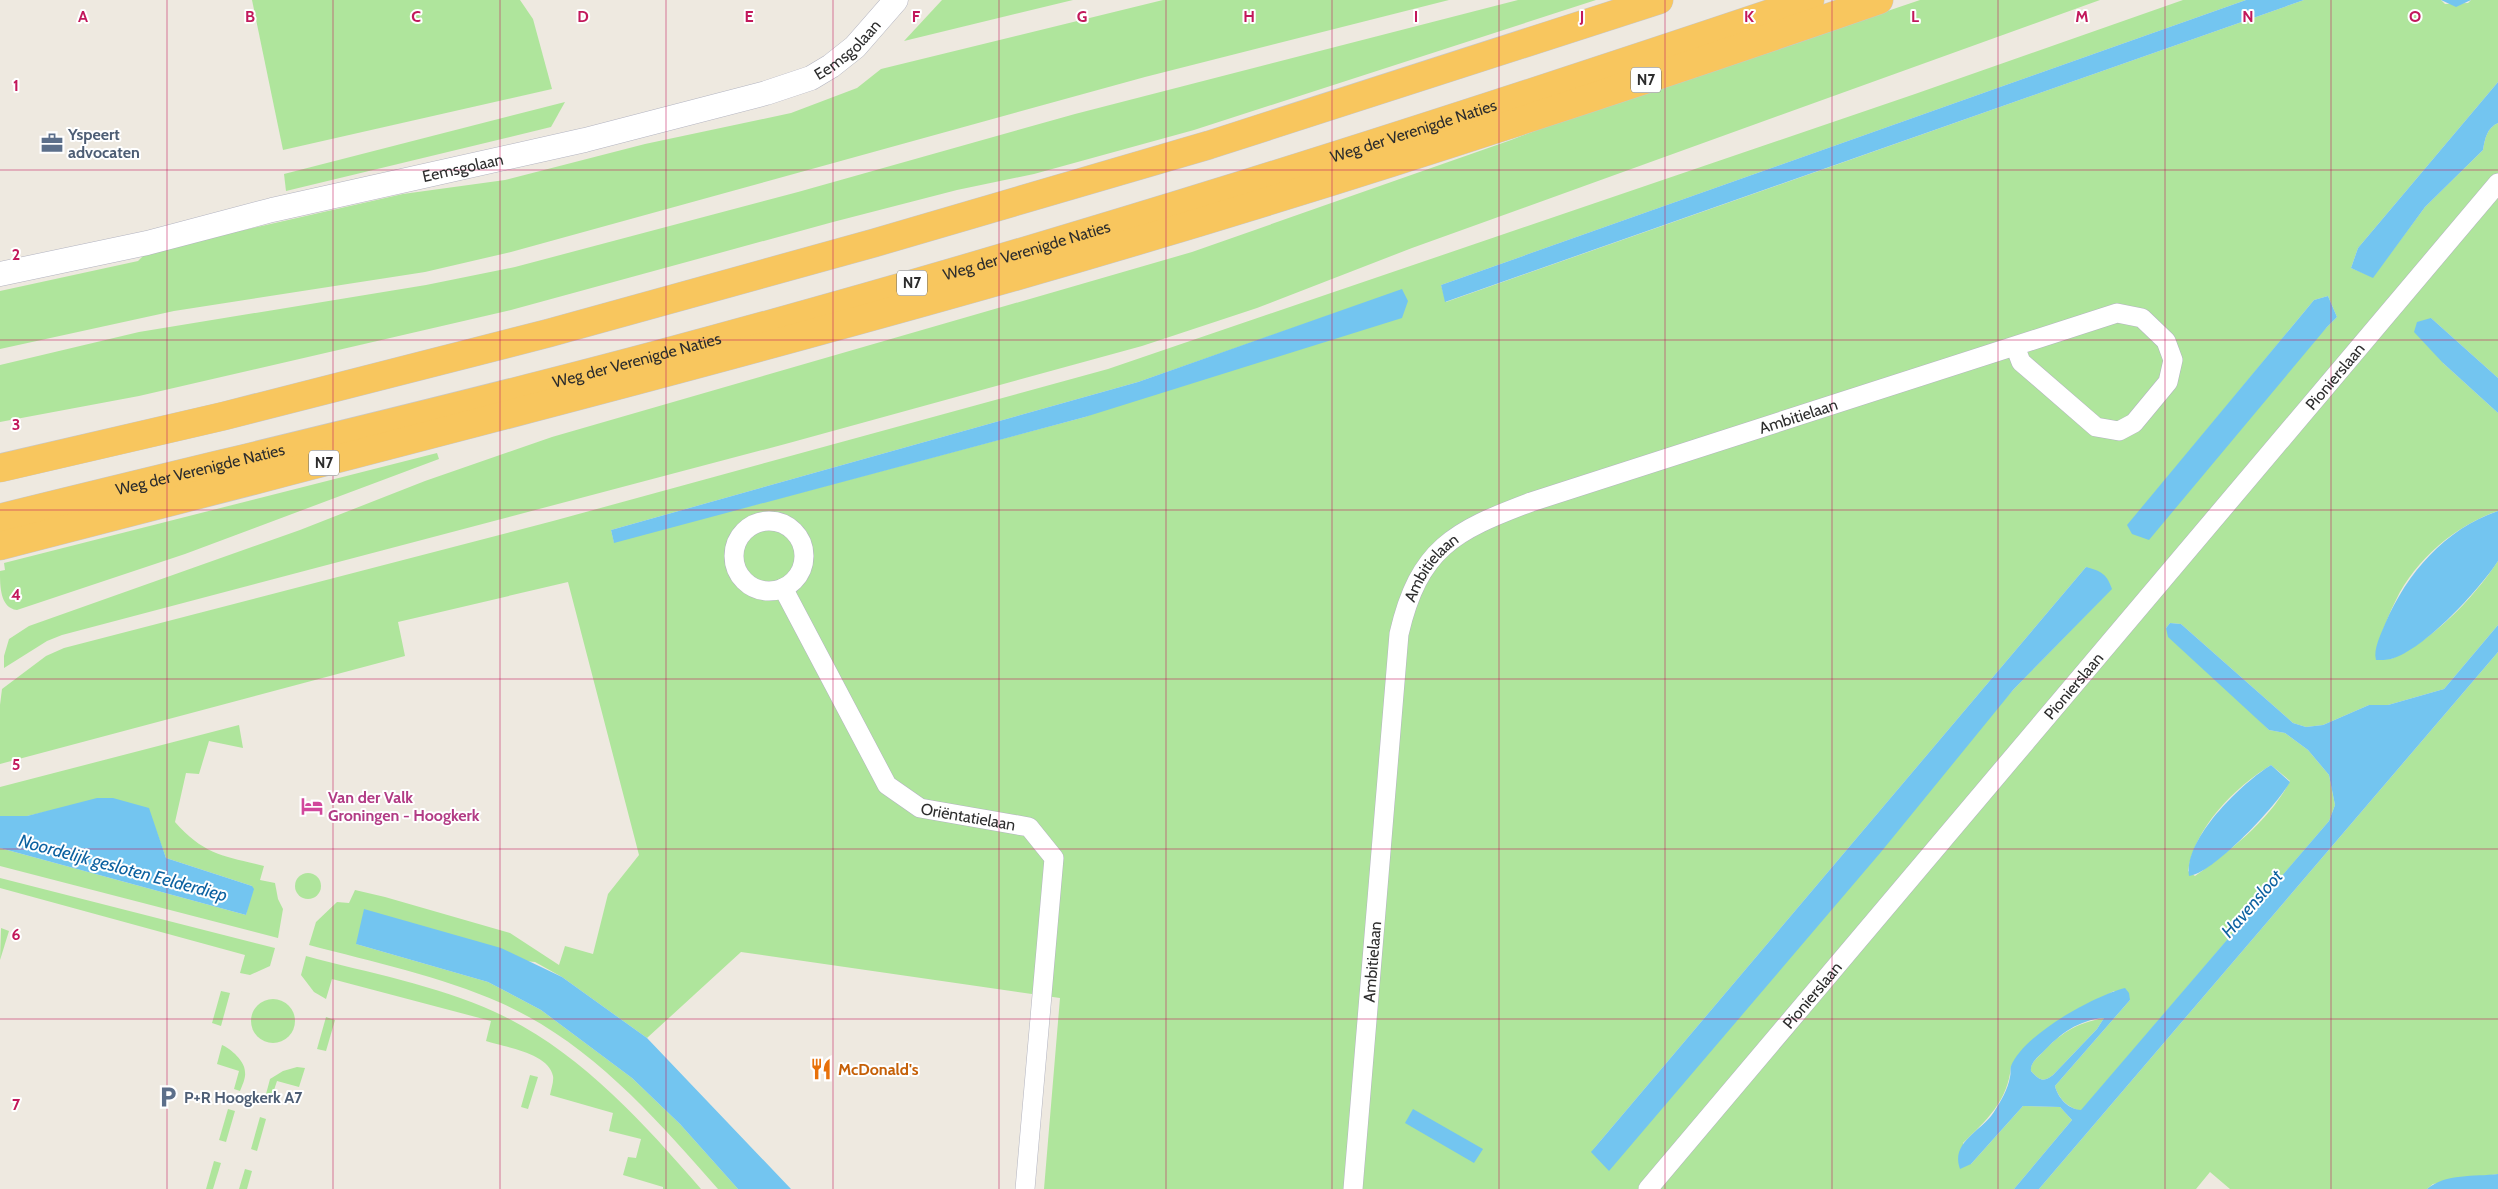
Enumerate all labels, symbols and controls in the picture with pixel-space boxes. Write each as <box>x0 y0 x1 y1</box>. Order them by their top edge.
text: A <box>78 7 88 26</box>
text: B <box>245 7 255 26</box>
text: C <box>411 7 421 26</box>
text: D <box>577 7 589 26</box>
text: E <box>744 7 754 26</box>
text: F <box>912 7 921 26</box>
text: G <box>1077 7 1087 26</box>
text: H <box>1243 7 1255 26</box>
text: I <box>1414 7 1418 26</box>
text: J <box>1579 7 1584 26</box>
text: K <box>1744 7 1754 26</box>
text: L <box>1911 7 1919 26</box>
text: M <box>2075 7 2089 26</box>
text: N <box>2242 7 2254 26</box>
text: O <box>2409 7 2421 26</box>
street label: Eemsgolaan <box>811 15 884 84</box>
road number: N7 <box>1631 68 1661 92</box>
text: 1 <box>13 76 19 95</box>
street label: Weg der Verenigde Naties <box>1328 95 1499 166</box>
place label: Yspeert advocaten <box>67 125 140 162</box>
office icon: Yspeert advocaten <box>39 130 65 156</box>
street label: Eemsgolaan <box>421 149 505 186</box>
street label: Weg der Verenigde Naties <box>941 216 1113 284</box>
text: 2 <box>12 245 20 264</box>
road number: N7 <box>897 270 927 296</box>
street label: Weg der Verenigde Naties <box>550 328 723 391</box>
street label: Pionierslaan <box>2301 339 2368 414</box>
street label: Ambitielaan <box>1757 394 1840 437</box>
text: 3 <box>12 415 20 434</box>
street label: Weg der Verenigde Naties <box>113 439 287 499</box>
road number: N7 <box>309 450 339 476</box>
street label: Ambitielaan <box>1400 529 1462 604</box>
text: 4 <box>11 585 21 604</box>
street label: Pionierslaan <box>2040 648 2107 723</box>
text: 5 <box>12 755 20 774</box>
place label: Van der Valk Groningen - Hoogkerk <box>328 788 480 825</box>
hotel icon: Van der Valk Groningen - Hoogkerk <box>299 793 325 819</box>
street label: Oriëntatielaan <box>919 799 1017 834</box>
water label: Noordelijk gesloten Eelderdiep <box>16 830 230 906</box>
water label: Havensloot <box>2217 865 2288 942</box>
street label: Ambitielaan <box>1359 920 1385 1003</box>
text: 6 <box>12 925 21 944</box>
street label: Pionierslaan <box>1778 958 1846 1032</box>
restaurant icon: McDonald's <box>808 1056 834 1082</box>
place label: McDonald's <box>838 1060 919 1079</box>
parking icon: P+R Hoogkerk A7 <box>155 1084 181 1110</box>
place label: P+R Hoogkerk A7 <box>184 1088 303 1107</box>
text: 7 <box>12 1095 21 1114</box>

